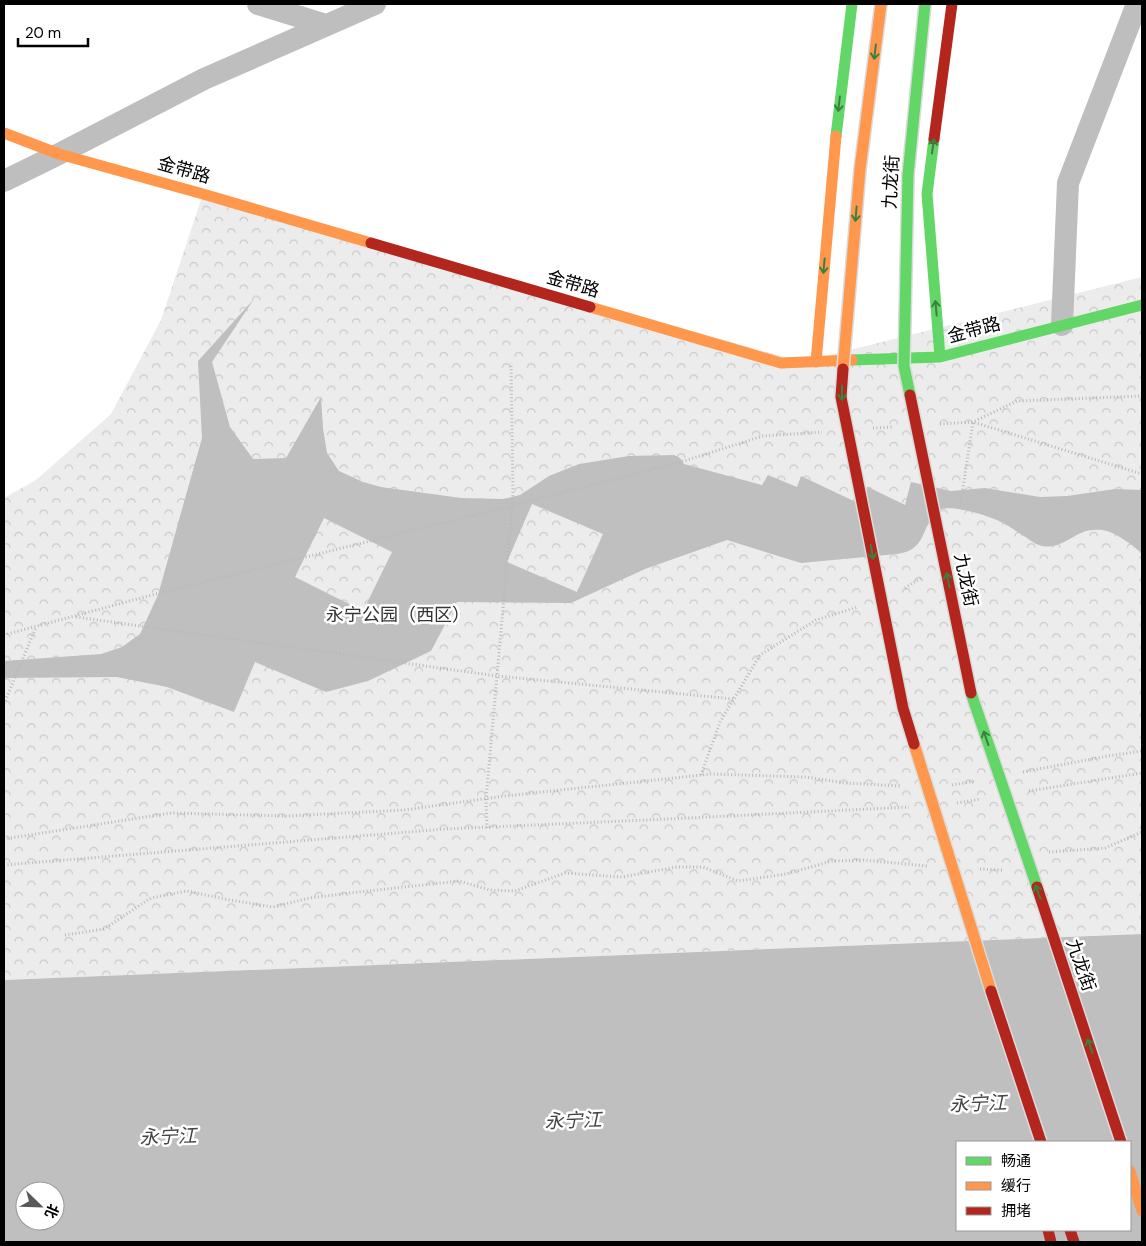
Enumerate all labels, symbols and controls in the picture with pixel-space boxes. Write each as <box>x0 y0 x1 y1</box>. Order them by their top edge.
scale bar <box>18 15 88 47</box>
text: 20 m <box>25 23 61 43</box>
one-way arrow <box>870 44 880 60</box>
one-way arrow <box>834 96 844 112</box>
one-way arrow <box>928 139 938 155</box>
street label: 金带路 <box>155 151 213 189</box>
street label: 九龙街 <box>878 154 904 210</box>
one-way arrow <box>852 205 861 221</box>
one-way arrow <box>820 258 829 274</box>
street label: 金带路 <box>544 265 602 303</box>
one-way arrow <box>931 300 941 316</box>
street label: 金带路 <box>945 311 1003 349</box>
one-way arrow <box>837 384 847 401</box>
one-way arrow <box>868 544 877 560</box>
street label: 九龙街 <box>949 551 983 609</box>
one-way arrow <box>943 572 952 588</box>
park label: 永宁公园（西区） <box>326 603 470 627</box>
one-way arrow <box>981 730 991 746</box>
one-way arrow <box>1033 884 1042 900</box>
street label: 九龙街 <box>1061 936 1101 994</box>
one-way arrow <box>1085 1039 1094 1054</box>
water label: 永宁江 <box>949 1090 1009 1117</box>
water label: 永宁江 <box>544 1107 604 1134</box>
water label: 永宁江 <box>139 1123 199 1150</box>
legend <box>956 1141 1131 1231</box>
text: 畅通 <box>1001 1151 1031 1171</box>
text: 缓行 <box>1001 1176 1031 1196</box>
north arrow <box>15 1181 65 1231</box>
text: 北 <box>41 1201 63 1221</box>
text: 拥堵 <box>1001 1201 1031 1221</box>

